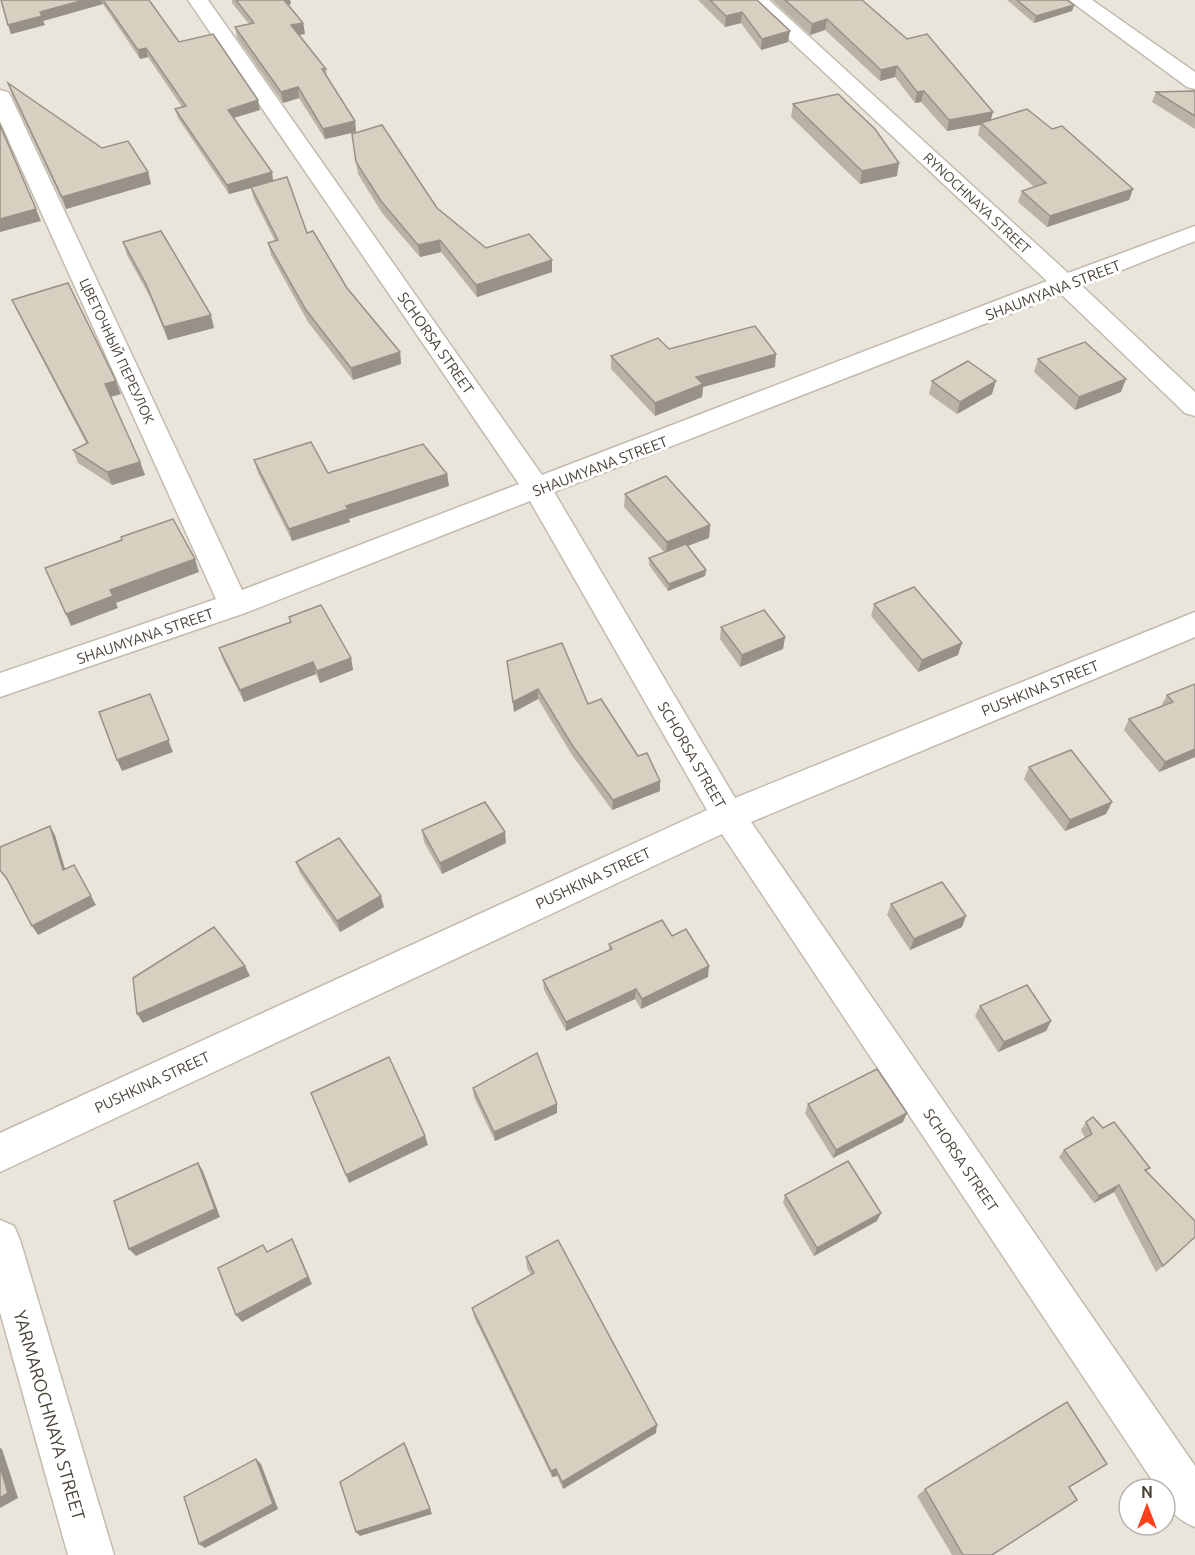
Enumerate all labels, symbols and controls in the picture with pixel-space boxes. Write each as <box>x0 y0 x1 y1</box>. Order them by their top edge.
street label: RYNOCHNAYA STREET <box>920 149 1034 257</box>
street label: SHAUMYANA STREET <box>983 256 1124 324</box>
street label: ЦВЕТОЧНЫЙ ПЕРЕУЛОК <box>76 275 159 427</box>
street label: SCHORSA STREET <box>395 289 478 398</box>
street label: SHAUMYANA STREET <box>530 432 671 500</box>
street label: SHAUMYANA STREET <box>74 604 216 667</box>
street label: PUSHKINA STREET <box>979 656 1102 719</box>
street label: SCHORSA STREET <box>655 699 730 812</box>
street label: PUSHKINA STREET <box>533 844 654 912</box>
street label: PUSHKINA STREET <box>92 1048 213 1116</box>
street label: SCHORSA STREET <box>920 1105 1002 1215</box>
street label: YARMAROCHNAYA STREET <box>10 1308 90 1522</box>
north arrow <box>1117 1477 1177 1537</box>
text: N <box>1141 1483 1153 1501</box>

